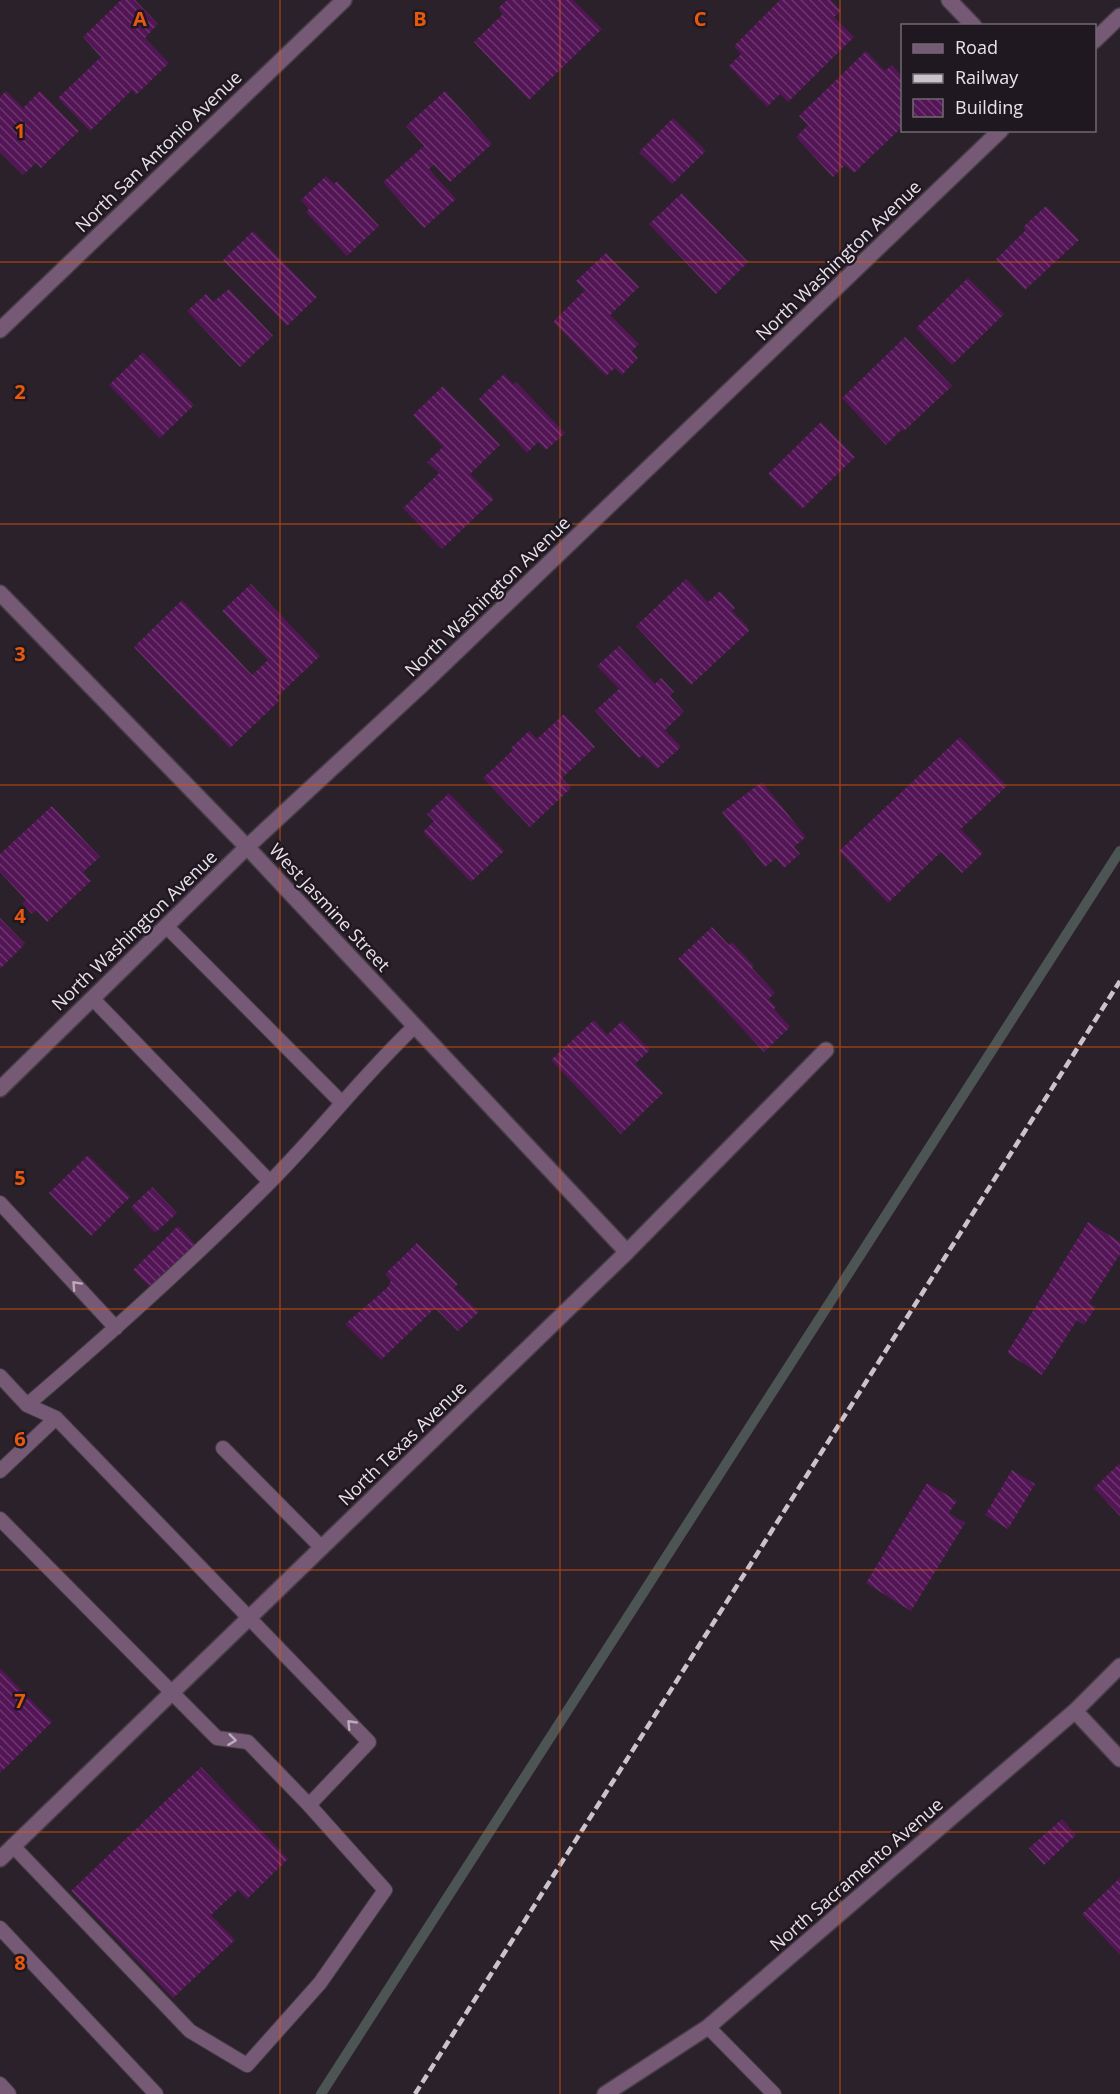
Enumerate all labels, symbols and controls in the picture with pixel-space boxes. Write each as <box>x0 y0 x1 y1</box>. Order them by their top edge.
text: A <box>133 5 147 32</box>
text: B <box>413 5 427 32</box>
text: C <box>694 5 707 32</box>
legend <box>901 24 1096 132</box>
text: Road <box>955 35 998 59</box>
street label: North San Antonio Avenue <box>70 65 246 237</box>
text: Railway <box>955 65 1019 89</box>
text: Building <box>955 95 1023 119</box>
text: 1 <box>14 117 26 144</box>
street label: North Washington Avenue <box>750 175 926 345</box>
text: 2 <box>14 378 26 405</box>
street label: North Washington Avenue <box>399 511 575 681</box>
text: 3 <box>14 640 26 667</box>
street label: West Jasmine Street <box>264 838 396 976</box>
street label: North Washington Avenue <box>46 845 222 1015</box>
text: 4 <box>14 902 26 929</box>
text: 5 <box>14 1164 26 1191</box>
one-way arrow <box>72 1281 83 1292</box>
street label: North Texas Avenue <box>333 1376 471 1510</box>
text: 6 <box>14 1425 26 1452</box>
text: 7 <box>14 1687 26 1714</box>
one-way arrow <box>348 1720 359 1731</box>
one-way arrow <box>228 1733 237 1745</box>
street label: North Sacramento Avenue <box>764 1792 948 1956</box>
text: 8 <box>14 1949 26 1976</box>

